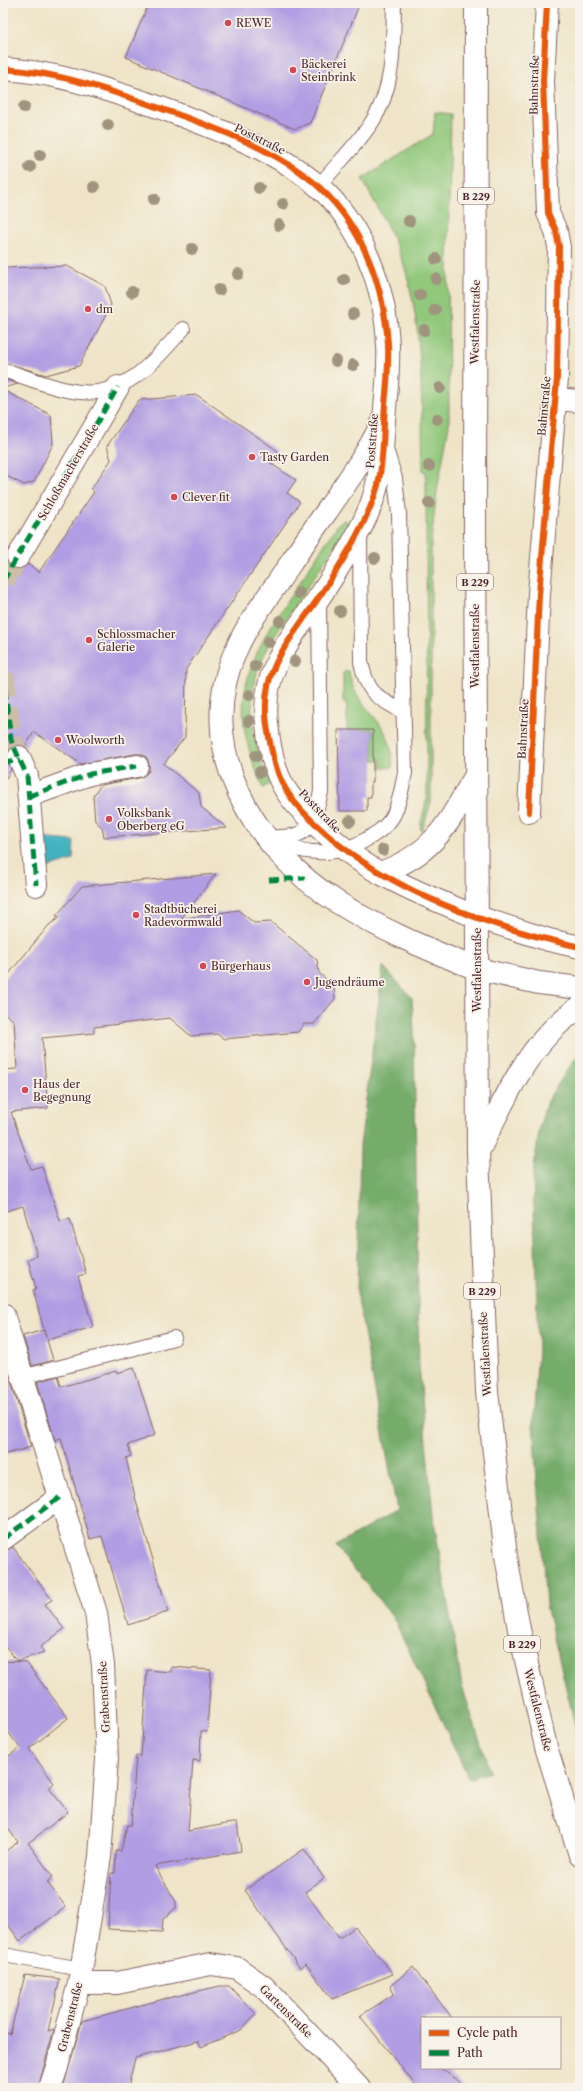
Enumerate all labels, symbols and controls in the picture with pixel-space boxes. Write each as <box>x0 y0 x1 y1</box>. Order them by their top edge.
place label: REWE <box>236 16 272 30</box>
marker: REWE <box>223 18 233 28</box>
street label: Bahnstraße <box>526 55 542 115</box>
place label: Bäckerei Steinbrink <box>301 57 356 84</box>
marker: Bäckerei Steinbrink <box>288 65 298 75</box>
street label: Poststraße <box>232 121 288 157</box>
road number: B 229 <box>458 188 494 204</box>
street label: Westfalenstraße <box>467 280 483 365</box>
place label: dm <box>96 302 114 316</box>
marker: dm <box>83 304 93 314</box>
street label: Bahnstraße <box>534 375 554 437</box>
street label: Poststraße <box>363 413 381 469</box>
street label: Schloßmacherstraße <box>35 421 101 523</box>
place label: Tasty Garden <box>260 450 329 464</box>
marker: Tasty Garden <box>247 452 257 462</box>
place label: Clever fit <box>182 490 230 504</box>
marker: Clever fit <box>169 492 179 502</box>
road number: B 229 <box>457 574 493 590</box>
street label: Westfalenstraße <box>468 604 482 689</box>
place label: Schlossmacher Galerie <box>97 627 176 654</box>
marker: Schlossmacher Galerie <box>84 635 94 645</box>
street label: Bahnstraße <box>514 699 532 759</box>
place label: Woolworth <box>65 733 125 747</box>
marker: Woolworth <box>53 735 63 745</box>
street label: Poststraße <box>296 786 344 836</box>
place label: Volksbank Oberberg eG <box>116 806 185 833</box>
marker: Volksbank Oberberg eG <box>104 814 114 824</box>
place label: Stadtbücherei Radevormwald <box>144 902 222 929</box>
marker: Stadtbücherei Radevormwald <box>131 910 141 920</box>
street label: Westfalenstraße <box>470 928 484 1013</box>
place label: Bürgerhaus <box>211 959 271 973</box>
marker: Bürgerhaus <box>198 961 208 971</box>
place label: Jugendräume <box>313 975 385 989</box>
marker: Jugendräume <box>302 977 312 987</box>
place label: Haus der Begegnung <box>33 1077 91 1104</box>
marker: Haus der Begegnung <box>20 1085 30 1095</box>
road number: B 229 <box>464 1283 500 1299</box>
street label: Westfalenstraße <box>476 1311 494 1398</box>
road number: B 229 <box>504 1636 540 1652</box>
street label: Grabenstraße <box>95 1661 113 1733</box>
street label: Westfalenstraße <box>521 1666 555 1753</box>
street label: Grabenstraße <box>55 1981 85 2053</box>
street label: Gartenstraße <box>257 1982 315 2040</box>
legend <box>421 2017 561 2069</box>
text: Cycle path <box>457 2025 518 2040</box>
text: Path <box>457 2045 483 2060</box>

